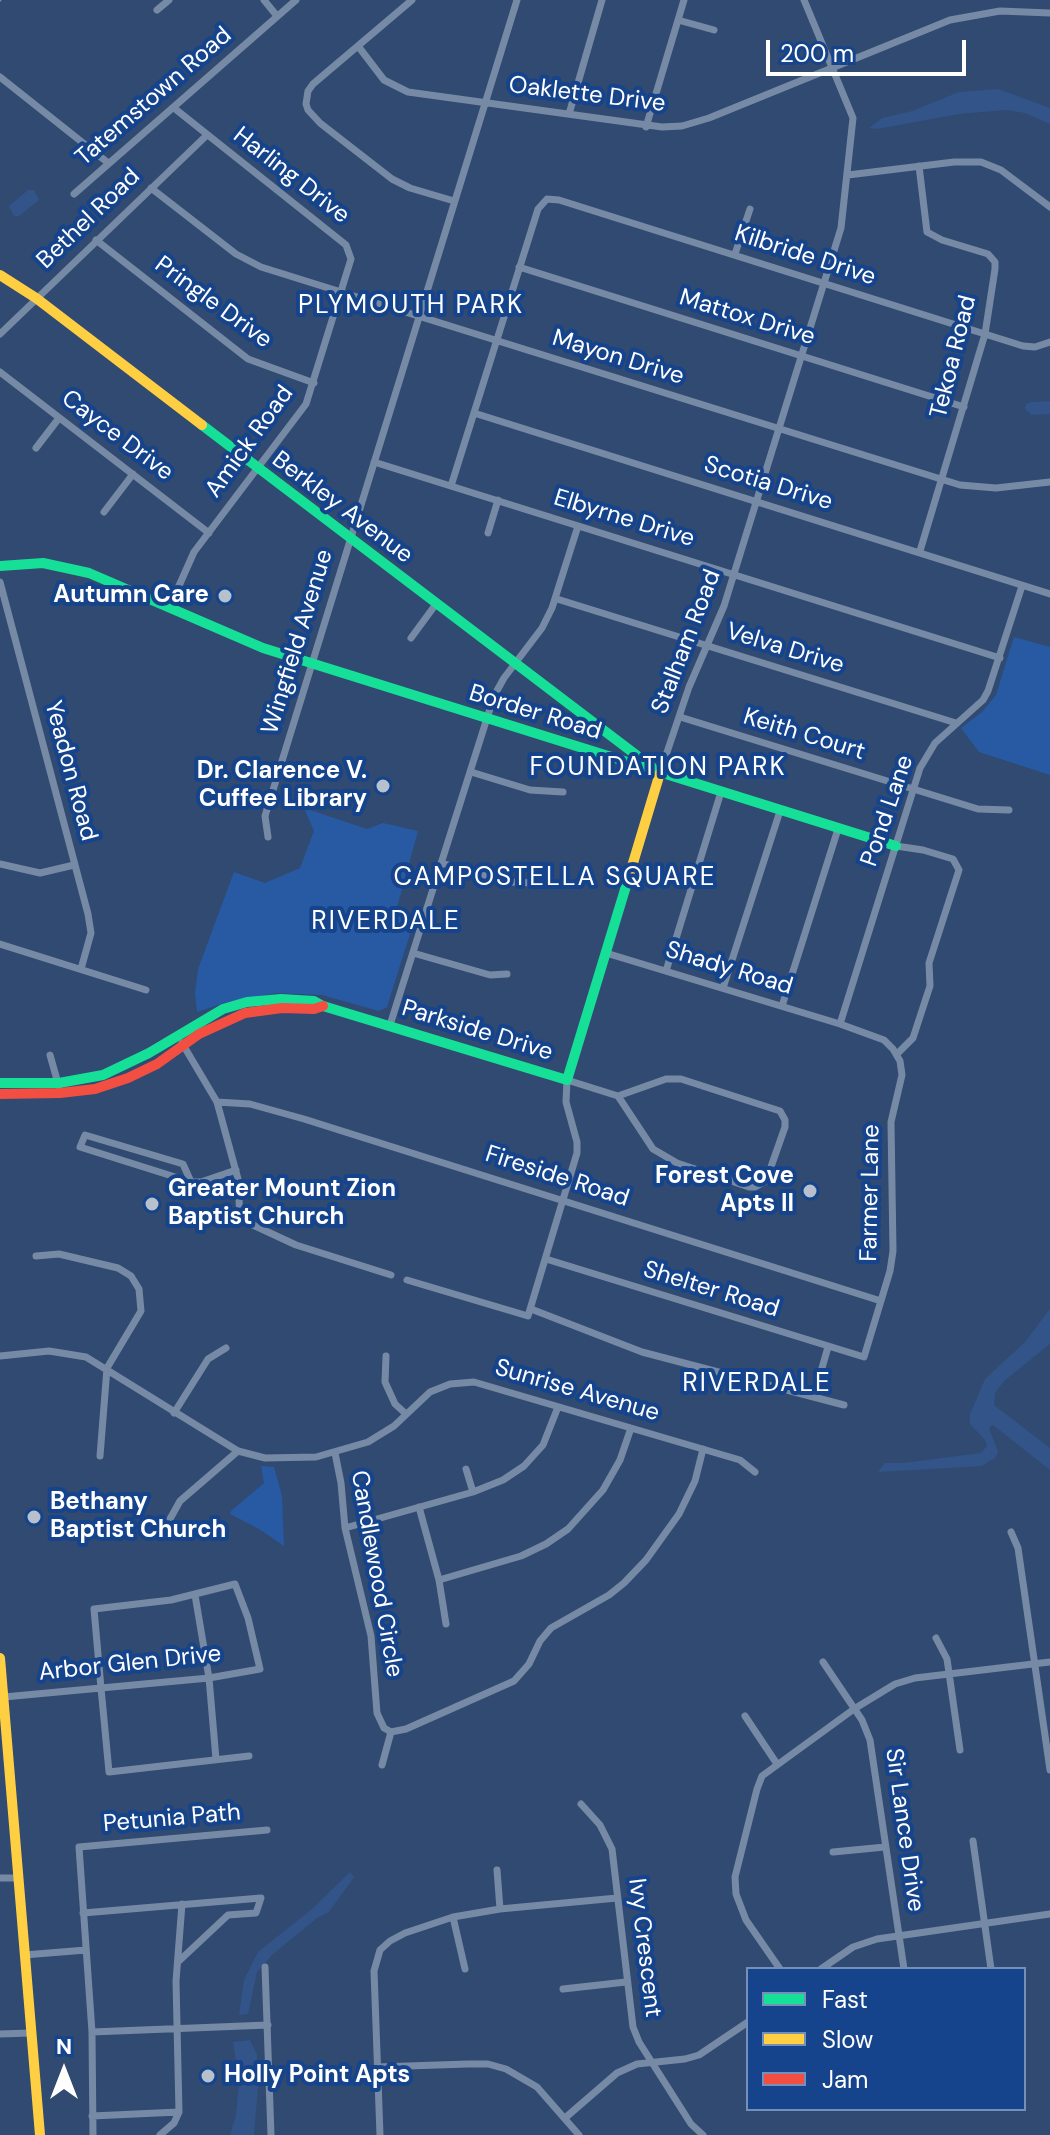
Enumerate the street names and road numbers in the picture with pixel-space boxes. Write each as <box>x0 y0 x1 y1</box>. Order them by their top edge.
street label: Tatemstown Road <box>70 21 238 173</box>
street label: Oaklette Drive <box>507 71 667 119</box>
street label: Harling Drive <box>227 122 355 230</box>
street label: Bethel Road <box>31 163 147 275</box>
street label: Kilbride Drive <box>731 220 879 292</box>
street label: Pringle Drive <box>149 251 277 355</box>
street label: Mattox Drive <box>676 284 818 352</box>
street label: Tekoa Road <box>925 293 983 421</box>
street label: Mayon Drive <box>549 324 687 392</box>
street label: Amick Road <box>200 380 300 504</box>
street label: Cayce Drive <box>55 385 179 487</box>
street label: Berkley Avenue <box>266 446 418 570</box>
street label: Scotia Drive <box>700 451 836 517</box>
street label: Elbyrne Drive <box>550 484 698 554</box>
street label: Wingfield Avenue <box>256 546 340 738</box>
street label: Stalham Road <box>646 566 728 718</box>
street label: Velva Drive <box>723 617 847 681</box>
street label: Border Road <box>465 679 605 747</box>
street label: Yeadon Road <box>37 698 103 844</box>
street label: Keith Court <box>740 703 868 767</box>
street label: Pond Lane <box>856 752 920 870</box>
street label: Shady Road <box>662 936 796 1002</box>
street label: Parkside Drive <box>398 994 556 1068</box>
street label: Farmer Lane <box>855 1124 887 1262</box>
street label: Fireside Road <box>482 1140 632 1214</box>
street label: Shelter Road <box>640 1256 782 1324</box>
street label: Sunrise Avenue <box>491 1354 663 1428</box>
street label: Candlewood Circle <box>344 1468 408 1680</box>
street label: Arbor Glen Drive <box>37 1640 223 1688</box>
street label: Sir Lance Drive <box>878 1746 930 1914</box>
street label: Petunia Path <box>102 1799 242 1839</box>
street label: Ivy Crescent <box>621 1877 667 2019</box>

